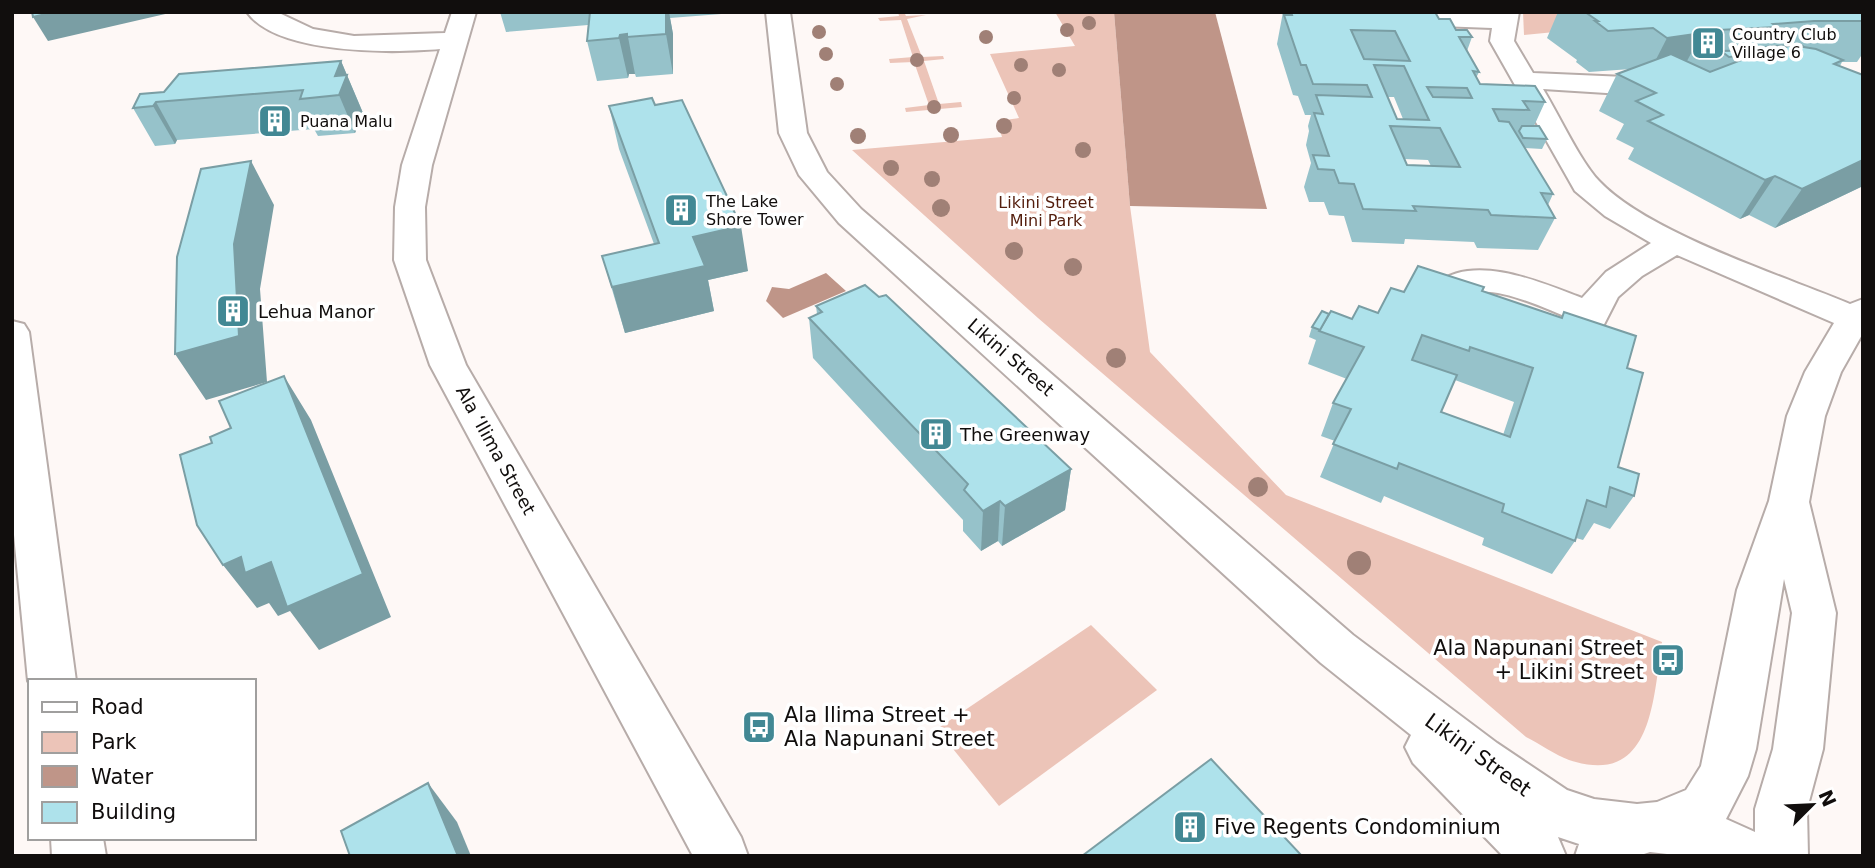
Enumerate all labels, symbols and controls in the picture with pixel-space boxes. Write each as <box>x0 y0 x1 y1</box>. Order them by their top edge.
building icon: Country Club Village 6 <box>1689 24 1727 62</box>
place label: Country Club Village 6 <box>1732 25 1837 62</box>
building icon: Puana Malu <box>256 102 294 140</box>
place label: Puana Malu <box>300 112 393 131</box>
building icon: The Lake Shore Tower <box>662 191 700 229</box>
place label: The Lake Shore Tower <box>705 192 804 229</box>
park label: Likini Street Mini Park <box>998 193 1094 230</box>
building icon: Lehua Manor <box>214 292 252 330</box>
place label: Lehua Manor <box>258 301 375 322</box>
street label: Likini Street <box>964 314 1058 400</box>
street label: Ala ʻIlima Street <box>452 382 540 518</box>
building icon: The Greenway <box>917 415 955 453</box>
place label: The Greenway <box>959 424 1090 445</box>
place label: Ala Napunani Street + Likini Street <box>1433 636 1644 684</box>
bus stop icon: Ala Napunani Street + Likini Street <box>1649 641 1687 679</box>
legend <box>28 679 256 840</box>
text: Road <box>91 695 144 719</box>
place label: Ala Ilima Street + Ala Napunani Street <box>784 703 995 751</box>
bus stop icon: Ala Ilima Street + Ala Napunani Street <box>740 708 778 746</box>
street label: Likini Street <box>1420 709 1536 801</box>
text: Park <box>91 730 137 754</box>
text: Water <box>91 765 153 789</box>
north arrow <box>1777 770 1847 840</box>
text: N <box>1814 786 1841 810</box>
text: Building <box>91 800 176 824</box>
building icon: Five Regents Condominium <box>1171 808 1209 846</box>
place label: Five Regents Condominium <box>1214 815 1501 839</box>

